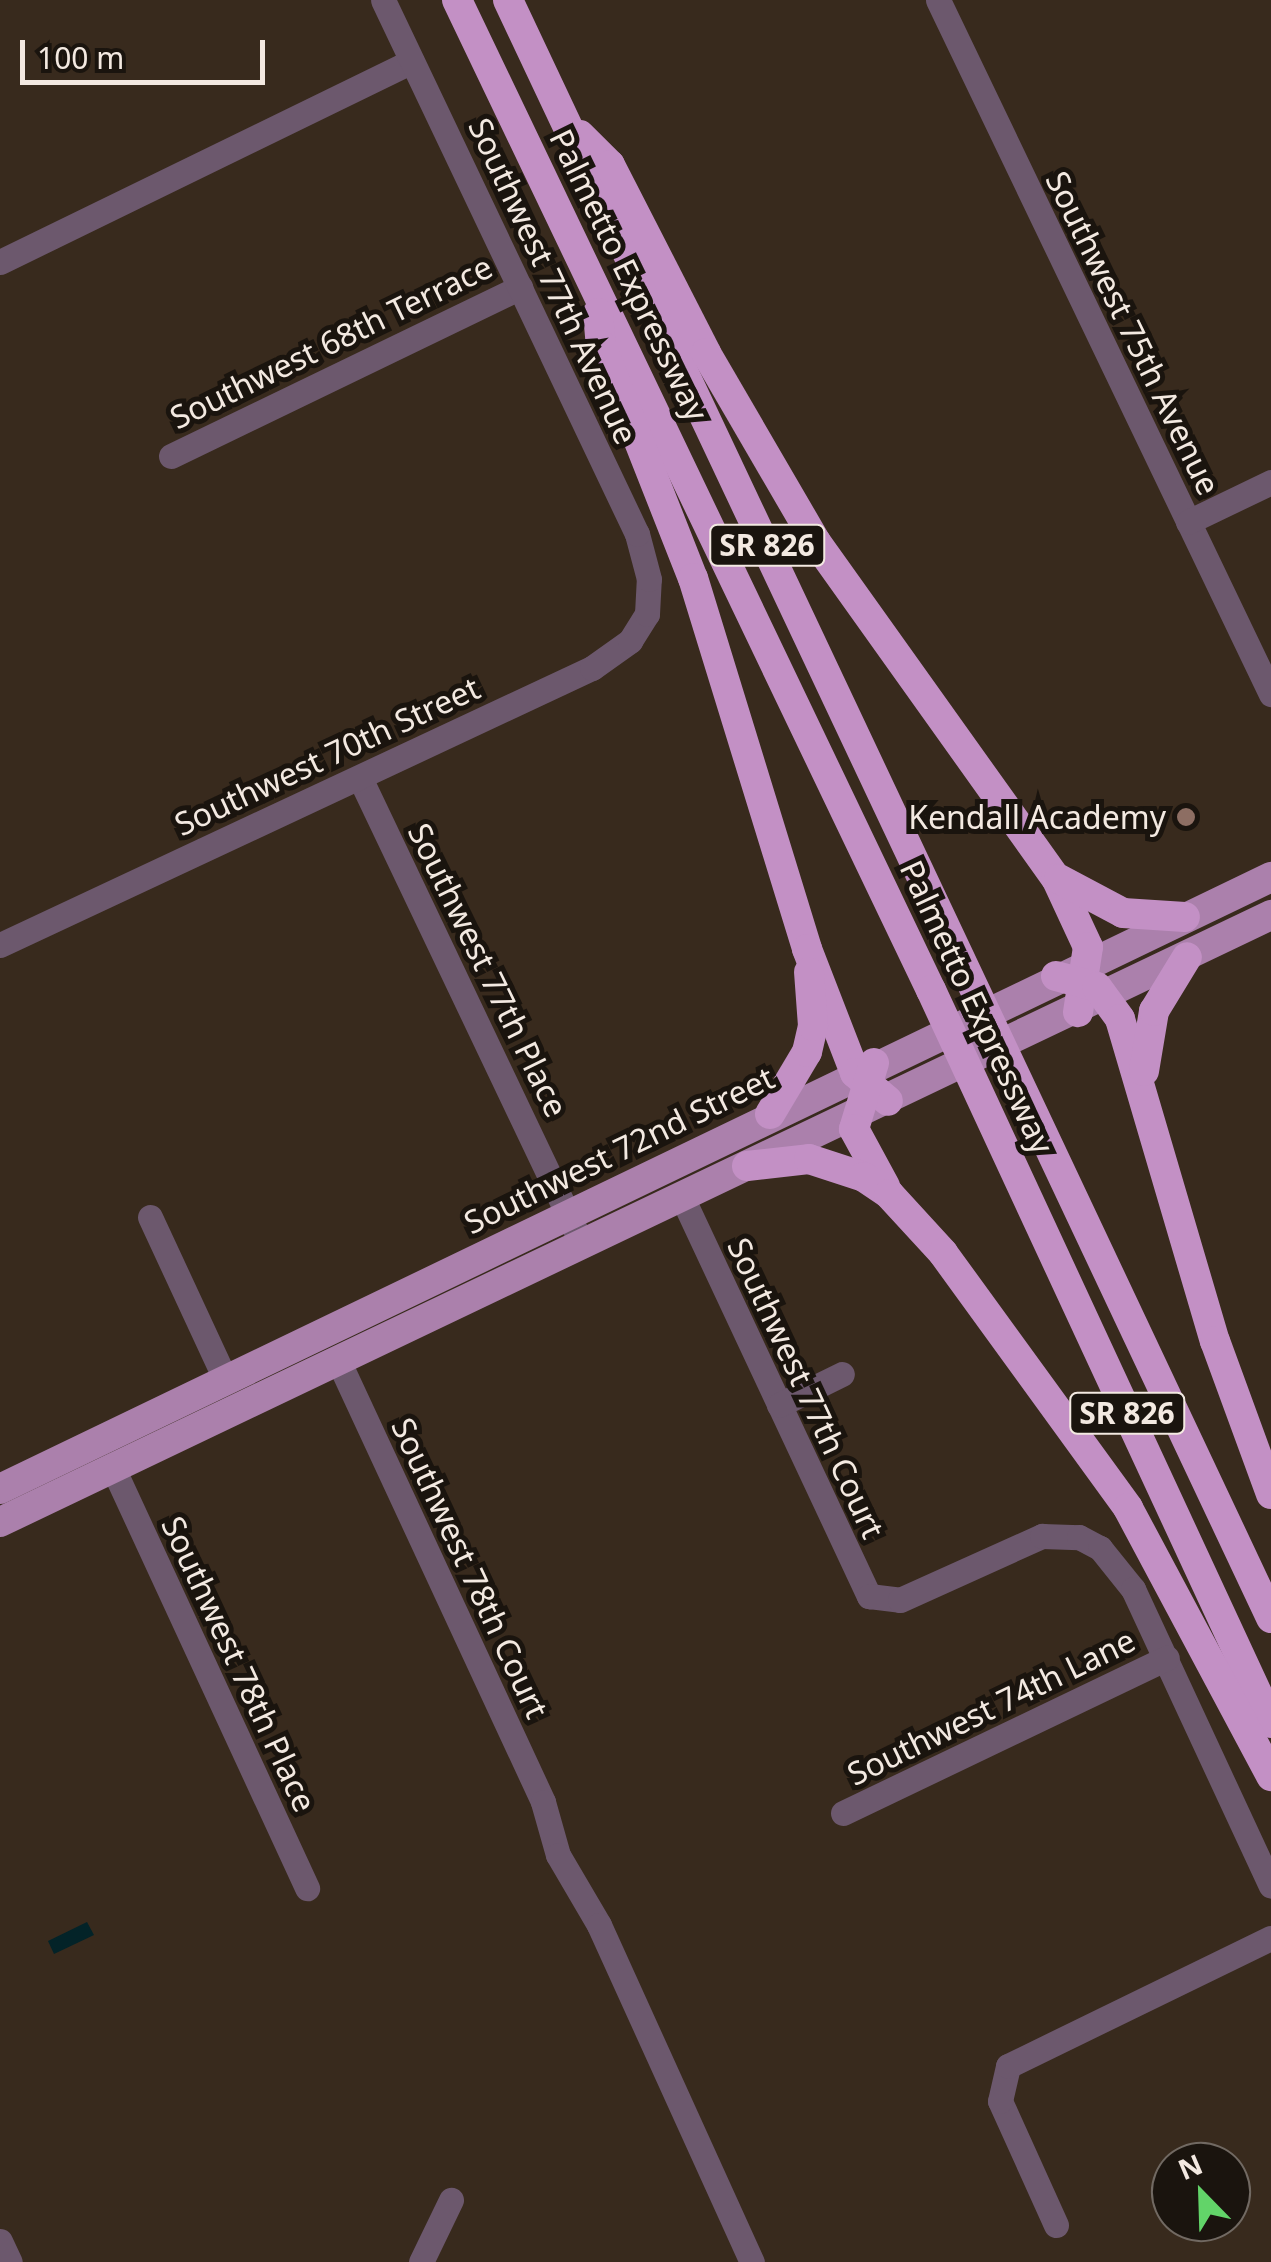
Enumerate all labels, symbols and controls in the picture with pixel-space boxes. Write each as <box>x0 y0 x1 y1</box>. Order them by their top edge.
scale bar <box>25 20 270 82</box>
text: 100 m <box>37 37 124 78</box>
street label: Southwest 77th Avenue <box>461 112 645 450</box>
street label: Palmetto Expressway <box>542 123 716 427</box>
street label: Southwest 75th Avenue <box>1038 165 1228 501</box>
street label: Southwest 68th Terrace <box>164 247 498 437</box>
road number: SR 826 <box>707 520 827 570</box>
street label: Southwest 70th Street <box>168 668 486 844</box>
place label: Kendall Academy <box>908 798 1166 836</box>
marker: Kendall Academy <box>1175 806 1197 828</box>
street label: Southwest 77th Place <box>400 817 576 1123</box>
street label: Palmetto Expressway <box>892 854 1062 1160</box>
street label: Southwest 72nd Street <box>458 1058 780 1242</box>
street label: Southwest 77th Court <box>720 1232 892 1544</box>
road number: SR 826 <box>1067 1388 1187 1438</box>
street label: Southwest 78th Court <box>384 1412 556 1724</box>
street label: Southwest 78th Place <box>154 1510 324 1818</box>
street label: Southwest 74th Lane <box>841 1621 1141 1793</box>
north arrow <box>1151 2142 1251 2242</box>
text: N <box>1172 2144 1208 2188</box>

